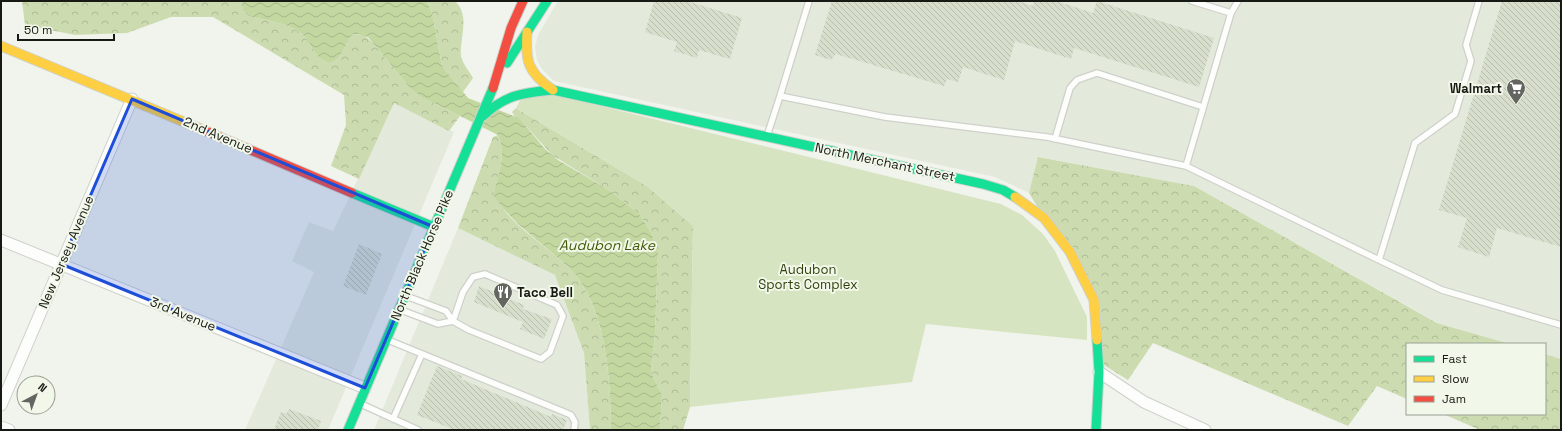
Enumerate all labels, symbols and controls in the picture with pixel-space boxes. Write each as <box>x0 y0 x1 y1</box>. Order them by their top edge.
scale bar <box>18 16 114 42</box>
text: 50 m <box>24 22 52 38</box>
supermarket icon: Walmart <box>1505 77 1527 105</box>
place label: Walmart <box>1450 80 1502 97</box>
street label: 2nd Avenue <box>181 113 255 157</box>
street label: North Merchant Street <box>814 139 956 185</box>
street label: North Black Horse Pike <box>387 187 457 323</box>
street label: New Jersey Avenue <box>34 193 98 311</box>
water label: Audubon Lake <box>559 236 656 254</box>
park label: Audubon Sports Complex <box>758 261 858 293</box>
restaurant icon: Taco Bell <box>492 281 514 309</box>
place label: Taco Bell <box>517 284 573 301</box>
street label: 3rd Avenue <box>147 293 219 335</box>
legend <box>1406 343 1546 415</box>
text: Fast <box>1442 351 1467 367</box>
text: Slow <box>1442 371 1469 387</box>
north arrow <box>16 375 56 415</box>
text: N <box>35 380 50 395</box>
text: Jam <box>1442 391 1466 407</box>

